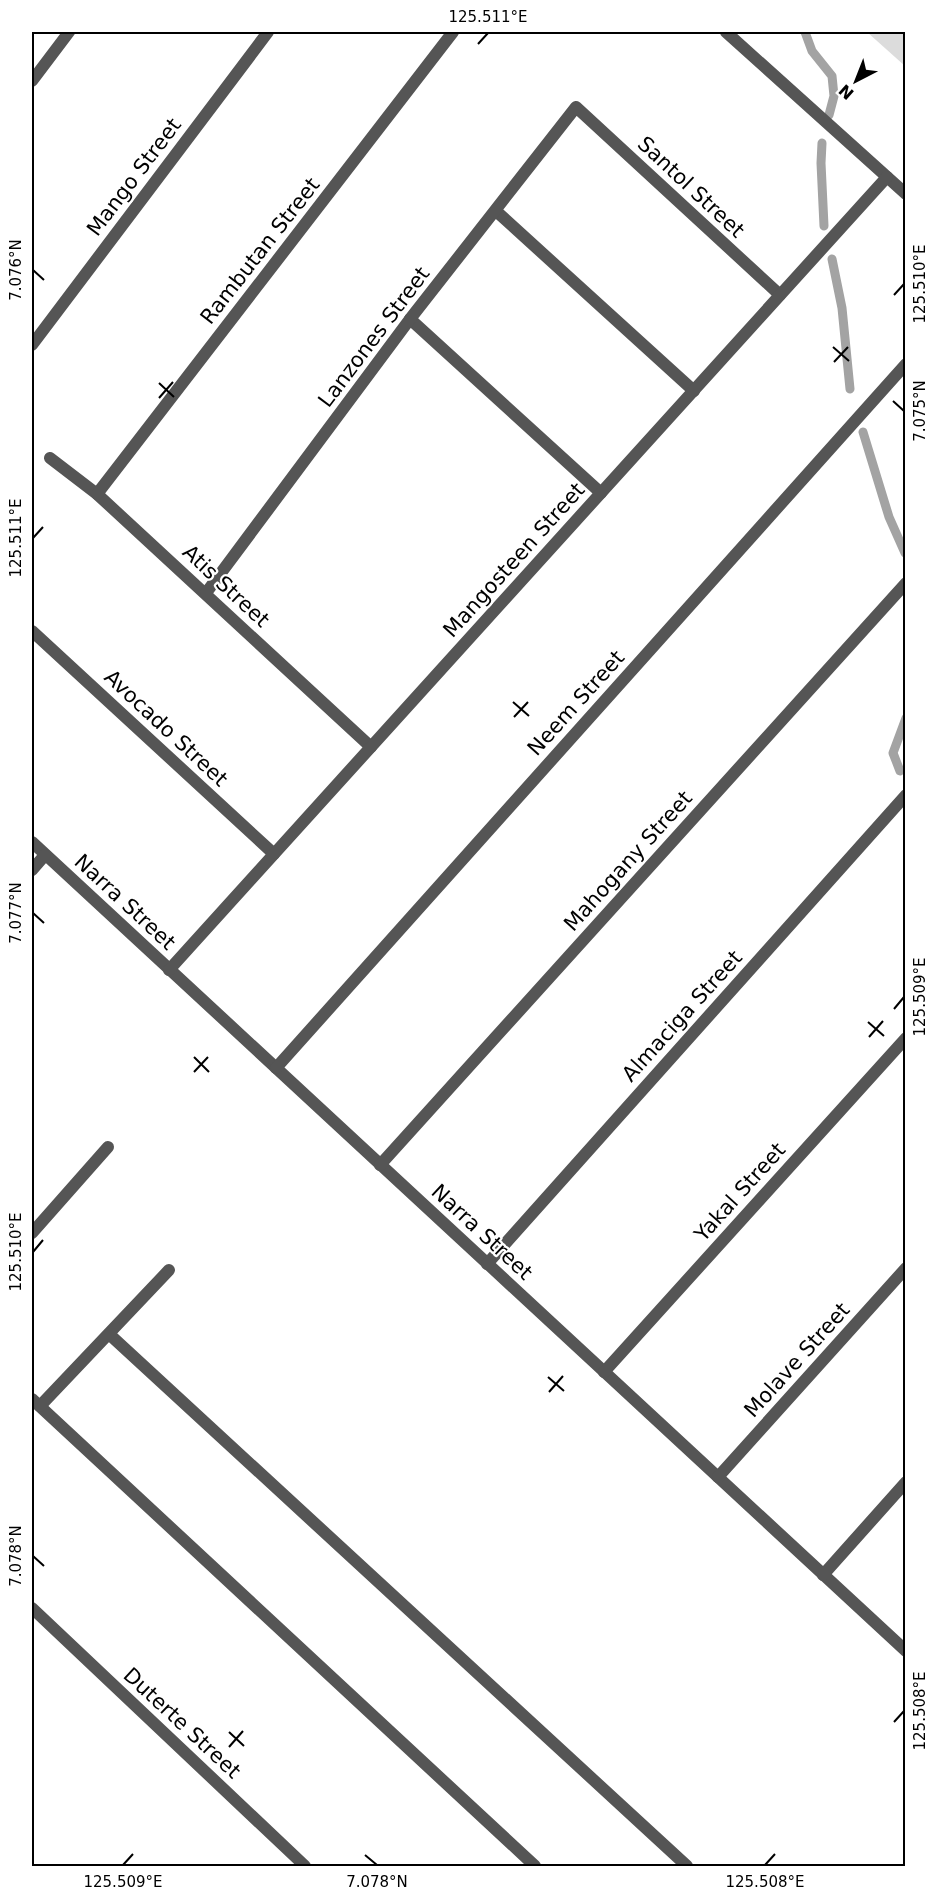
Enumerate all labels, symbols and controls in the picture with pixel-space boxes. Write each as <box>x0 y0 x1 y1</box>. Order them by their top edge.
text: 125.511°E <box>448 8 528 26</box>
north arrow <box>826 51 886 111</box>
text: N <box>835 80 858 103</box>
street label: Mango Street <box>82 113 186 241</box>
street label: Santol Street <box>633 132 749 242</box>
street label: Rambutan Street <box>195 173 325 329</box>
text: 7.076°N <box>7 239 25 301</box>
text: 125.510°E <box>911 244 929 324</box>
street label: Lanzones Street <box>313 262 435 412</box>
text: 7.075°N <box>911 380 929 442</box>
street label: Mangosteen Street <box>438 478 590 642</box>
text: 125.511°E <box>7 498 25 578</box>
street label: Atis Street <box>178 540 274 632</box>
street label: Neem Street <box>523 646 629 760</box>
street label: Avocado Street <box>99 665 233 791</box>
street label: Mahogany Street <box>559 786 697 936</box>
street label: Narra Street <box>70 849 180 955</box>
text: 7.077°N <box>7 882 25 944</box>
street label: Almaciga Street <box>617 946 747 1086</box>
text: 125.509°E <box>911 957 929 1037</box>
street label: Yakal Street <box>689 1138 790 1247</box>
street label: Narra Street <box>427 1179 537 1285</box>
text: 125.510°E <box>7 1212 25 1292</box>
street label: Molave Street <box>739 1298 855 1422</box>
text: 7.078°N <box>7 1525 25 1587</box>
street label: Duterte Street <box>119 1663 245 1783</box>
text: 125.508°E <box>911 1671 929 1751</box>
text: 125.509°E <box>83 1873 163 1891</box>
text: 7.078°N <box>346 1873 408 1891</box>
text: 125.508°E <box>725 1873 805 1891</box>

